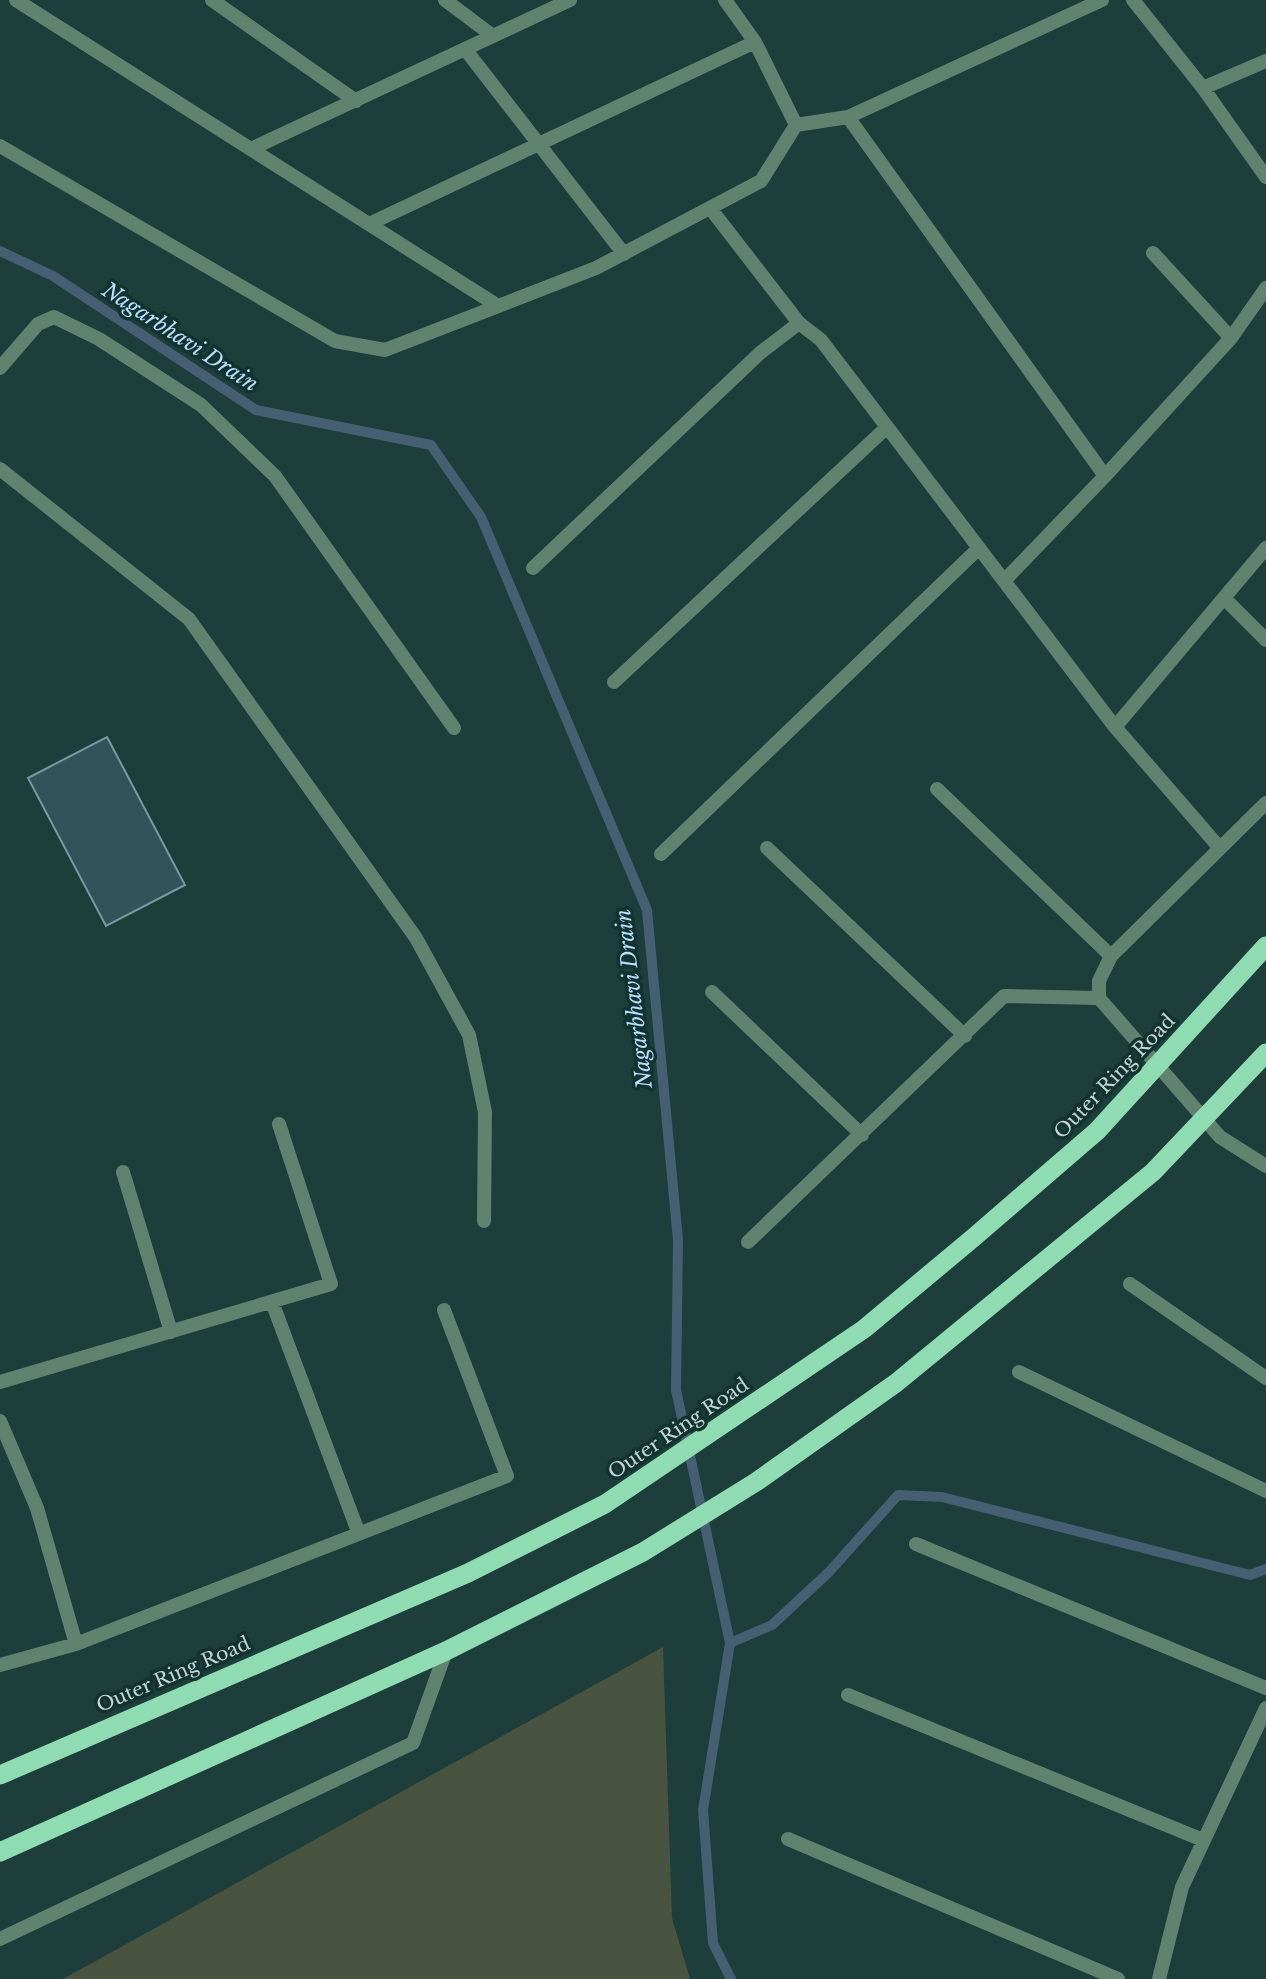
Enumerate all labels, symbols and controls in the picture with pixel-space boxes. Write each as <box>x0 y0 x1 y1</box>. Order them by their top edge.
water label: Nagarbhavi Drain <box>96 276 263 397</box>
water label: Nagarbhavi Drain <box>610 908 658 1091</box>
street label: Outer Ring Road <box>1049 1009 1180 1144</box>
street label: Outer Ring Road <box>604 1373 753 1484</box>
street label: Outer Ring Road <box>93 1632 254 1717</box>

